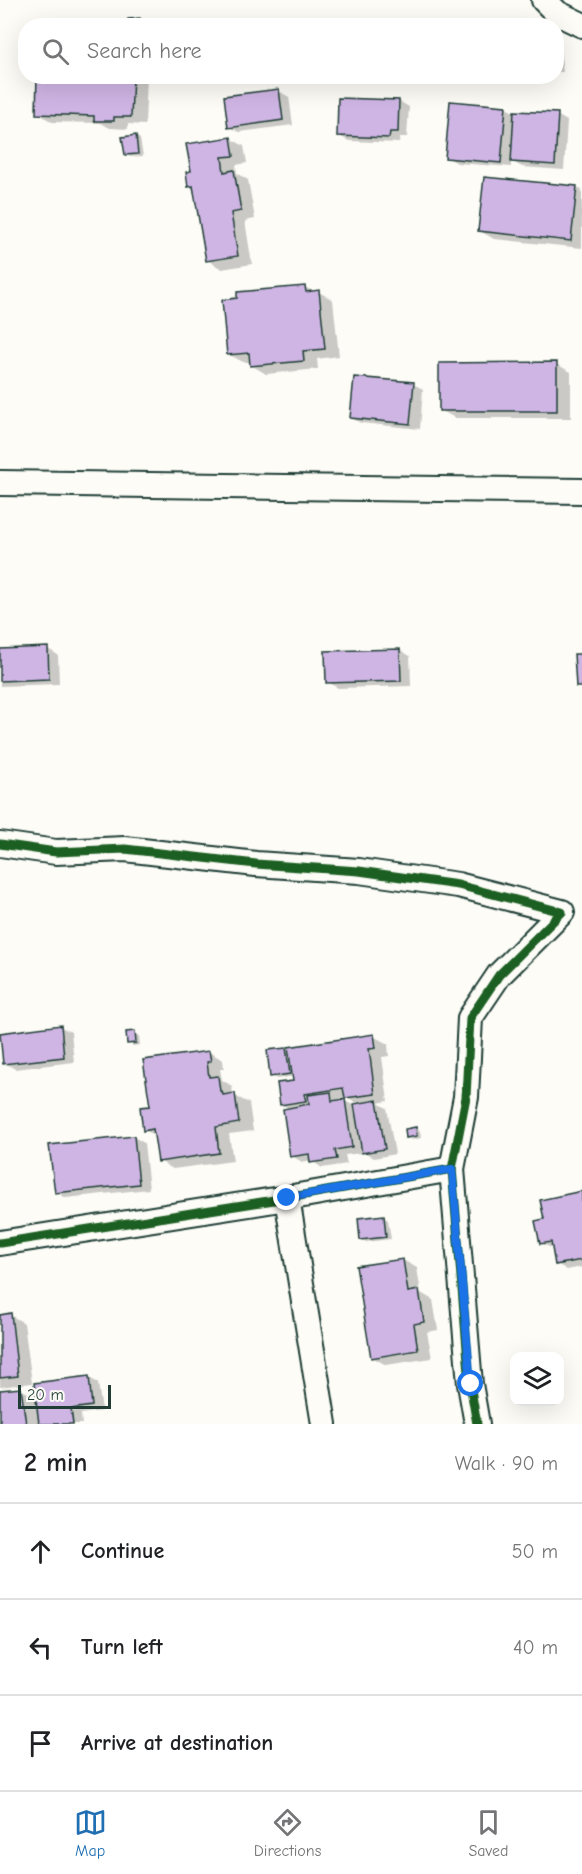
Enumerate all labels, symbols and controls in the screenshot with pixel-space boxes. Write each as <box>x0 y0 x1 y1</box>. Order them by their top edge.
search box <box>18 18 564 84</box>
icon: search <box>39 35 72 68</box>
text: Search here <box>87 38 202 64</box>
route end <box>273 1184 299 1210</box>
map controls <box>510 1352 564 1406</box>
button: layers <box>510 1352 564 1406</box>
route start <box>457 1370 483 1396</box>
scale bar <box>18 1382 111 1410</box>
text: 20 m <box>27 1386 64 1404</box>
text: 2 min <box>24 1448 87 1478</box>
text: Walk · 90 m <box>455 1452 558 1475</box>
icon: ahead <box>24 1535 57 1568</box>
text: Continue <box>81 1538 164 1564</box>
text: 50 m <box>512 1540 558 1563</box>
icon: left <box>24 1631 57 1664</box>
text: Turn left <box>81 1634 163 1660</box>
text: 40 m <box>513 1636 558 1659</box>
icon: arrive <box>24 1727 57 1760</box>
text: Arrive at destination <box>81 1730 273 1756</box>
tab: Map <box>74 1806 107 1860</box>
tab: Directions <box>254 1806 321 1860</box>
tab: Saved <box>468 1806 508 1860</box>

